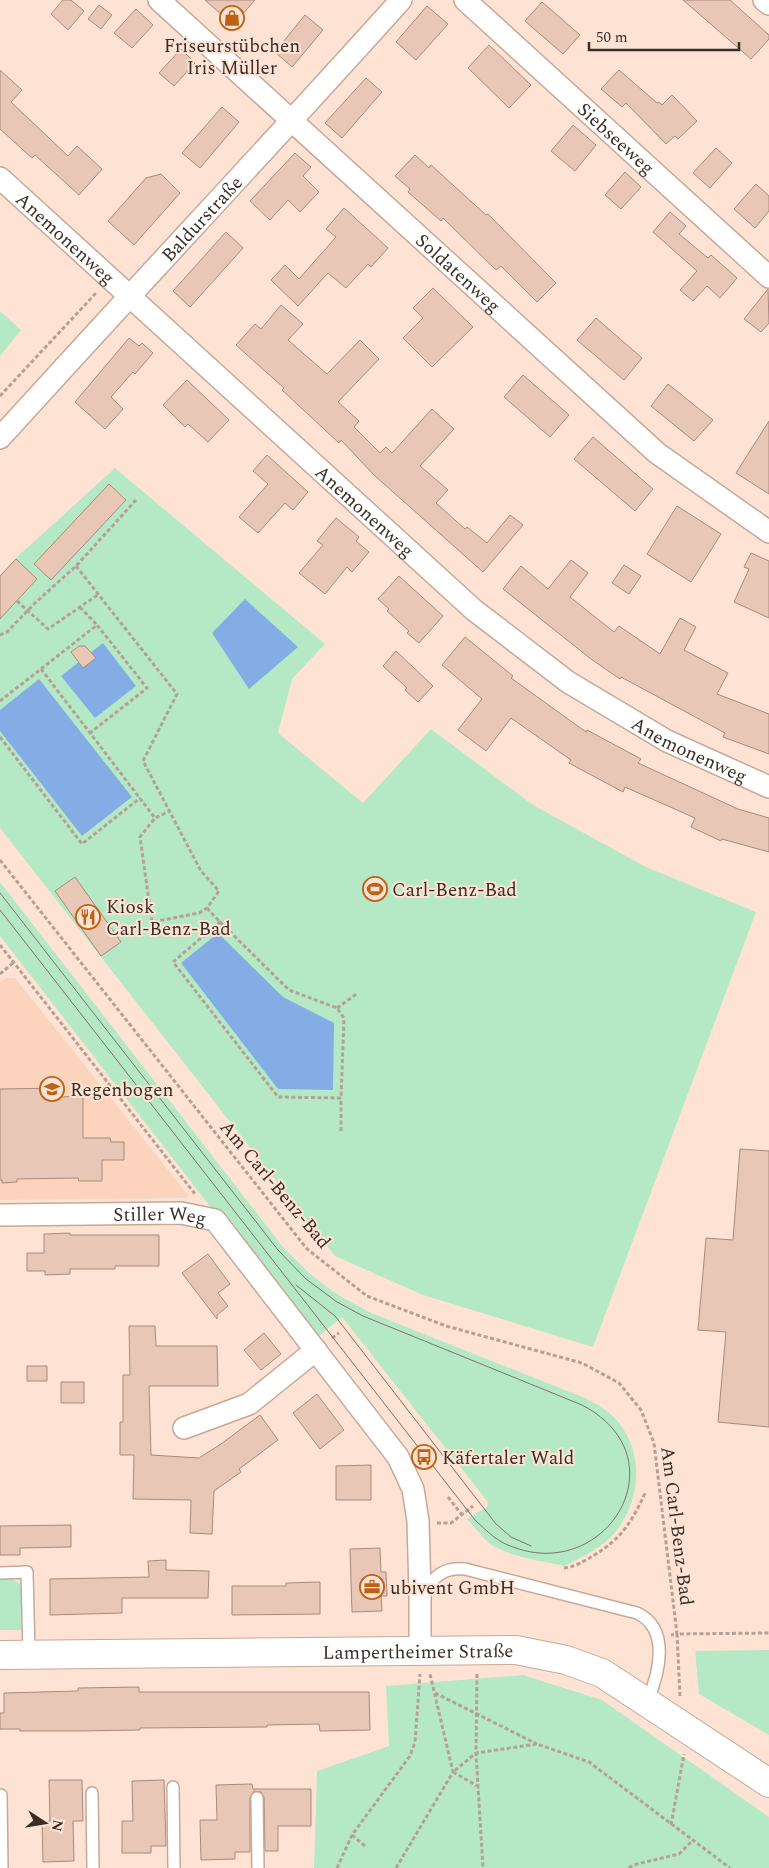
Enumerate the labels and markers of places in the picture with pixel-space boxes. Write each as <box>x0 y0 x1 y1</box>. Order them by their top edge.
shop icon: Friseurstübchen Iris Müller <box>219 5 245 31</box>
place label: Friseurstübchen Iris Müller <box>164 32 300 83</box>
sports icon: Carl-Benz-Bad <box>362 876 388 902</box>
place label: Carl-Benz-Bad <box>392 876 517 905</box>
place label: Kiosk Carl-Benz-Bad <box>106 893 231 944</box>
restaurant icon: Kiosk Carl-Benz-Bad <box>75 904 101 930</box>
school or university icon: Regenbogen <box>39 1076 65 1102</box>
place label: Regenbogen <box>70 1076 173 1105</box>
bus stop icon: Käfertaler Wald <box>411 1444 437 1470</box>
place label: Käfertaler Wald <box>442 1444 574 1473</box>
office icon: ubivent GmbH <box>359 1574 385 1600</box>
place label: ubivent GmbH <box>390 1574 515 1603</box>

